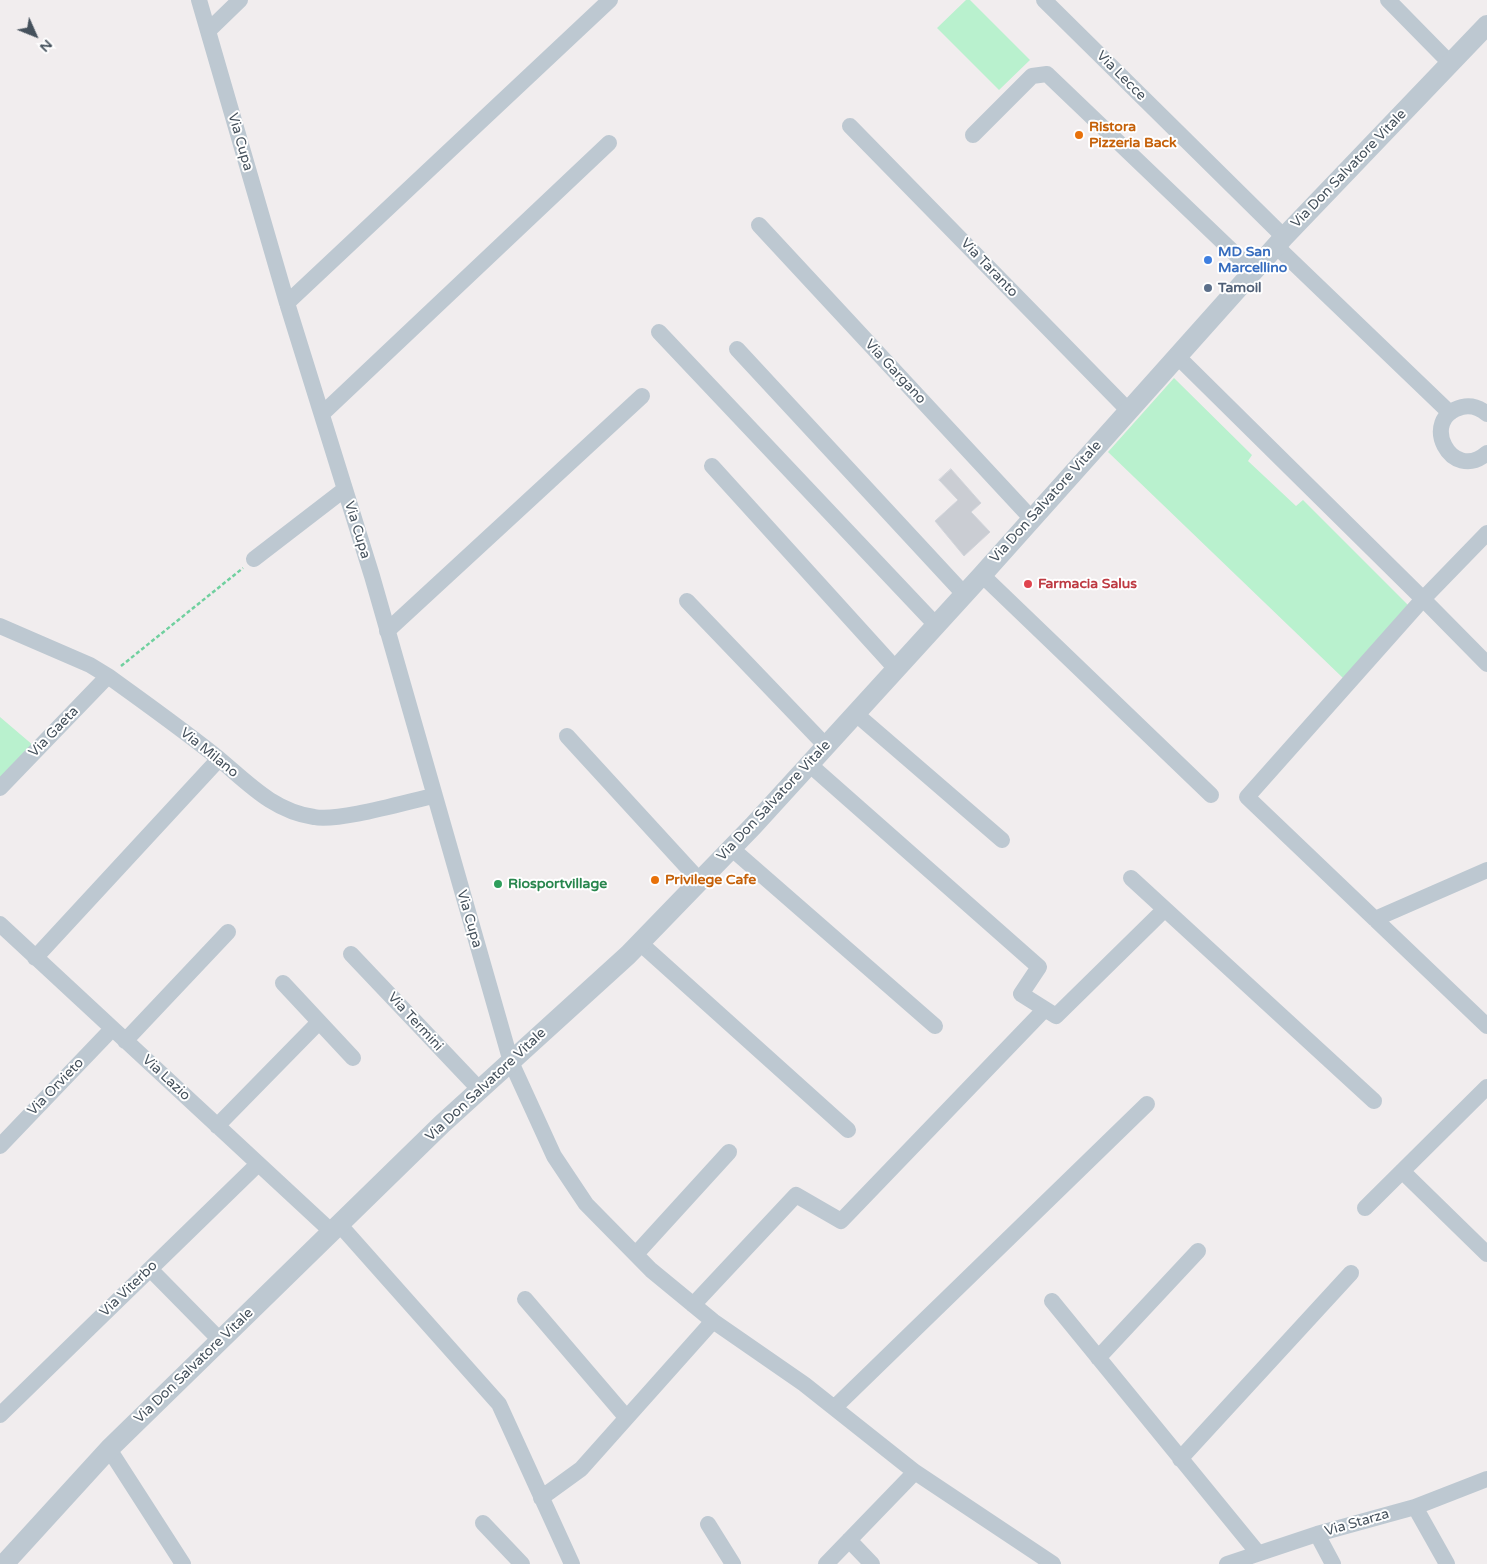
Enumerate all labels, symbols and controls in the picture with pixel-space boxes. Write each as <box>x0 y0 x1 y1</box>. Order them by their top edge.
north arrow <box>10 10 60 60</box>
text: N <box>36 36 56 56</box>
street label: Via Lecce <box>1093 48 1149 104</box>
street label: Via Don Salvatore Vitale <box>1288 106 1410 232</box>
street label: Via Cupa <box>224 111 256 173</box>
place label: Ristora Pizzeria Back <box>1089 119 1177 152</box>
marker: Ristora Pizzeria Back <box>1073 129 1085 141</box>
street label: Via Taranto <box>957 235 1021 301</box>
place label: MD San Marcellino <box>1218 244 1287 276</box>
marker: MD San Marcellino <box>1202 254 1214 266</box>
place label: Tamoil <box>1218 280 1262 296</box>
marker: Tamoil <box>1202 282 1214 294</box>
street label: Via Gargano <box>861 336 929 408</box>
street label: Via Don Salvatore Vitale <box>987 437 1105 567</box>
street label: Via Cupa <box>340 499 374 561</box>
place label: Farmacia Salus <box>1038 576 1137 592</box>
marker: Farmacia Salus <box>1022 578 1034 590</box>
street label: Via Gaeta <box>26 703 82 761</box>
street label: Via Milano <box>177 724 241 782</box>
street label: Via Don Salvatore Vitale <box>714 737 834 865</box>
place label: Privilege Cafe <box>665 872 756 888</box>
marker: Privilege Cafe <box>649 874 661 886</box>
place label: Riosportvillage <box>508 876 607 892</box>
marker: Riosportvillage <box>492 878 504 890</box>
street label: Via Cupa <box>453 888 485 950</box>
street label: Via Termini <box>384 989 446 1055</box>
street label: Via Don Salvatore Vitale <box>422 1025 550 1145</box>
street label: Via Lazio <box>139 1052 193 1104</box>
street label: Via Orvieto <box>24 1055 88 1119</box>
street label: Via Viterbo <box>97 1257 161 1321</box>
street label: Via Don Salvatore Vitale <box>131 1305 257 1427</box>
street label: Via Starza <box>1323 1506 1391 1540</box>

